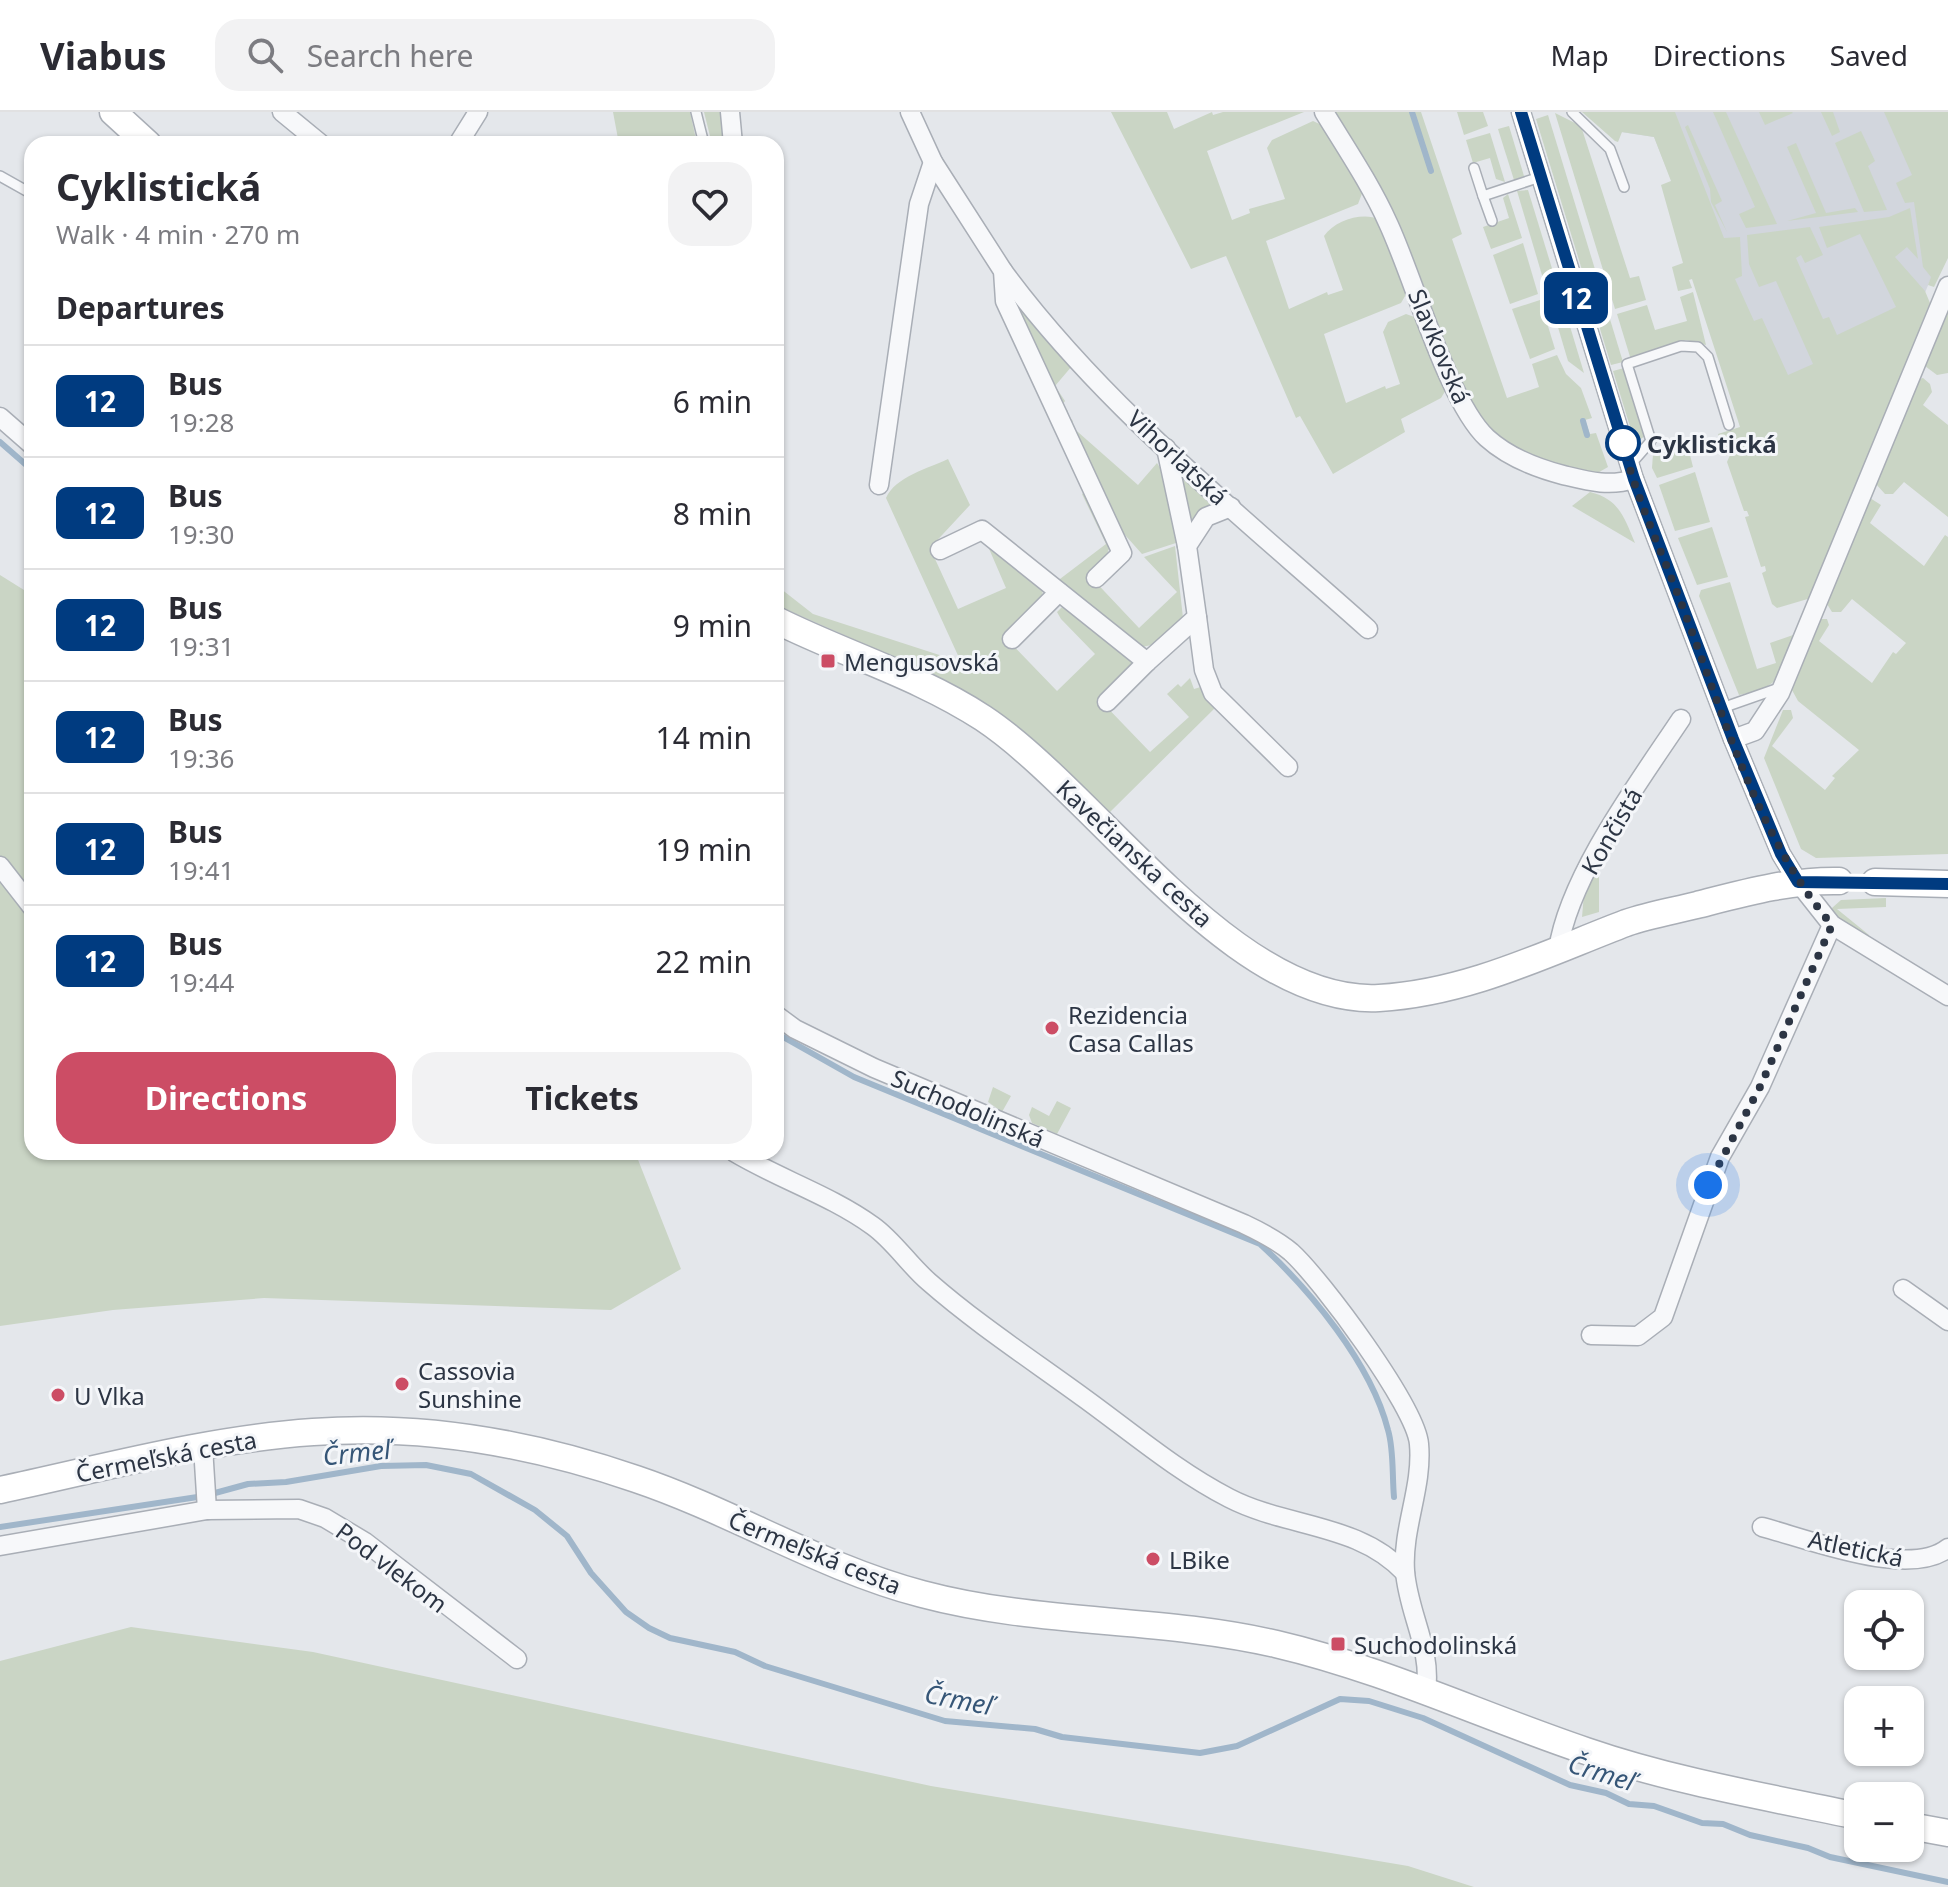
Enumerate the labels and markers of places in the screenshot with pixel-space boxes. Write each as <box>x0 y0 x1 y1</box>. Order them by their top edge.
marker: Cyklistická <box>1606 426 1640 460</box>
place label: Cyklistická <box>1647 427 1777 460</box>
place label: Mengusovská <box>844 645 999 678</box>
marker: Mengusovská <box>819 652 837 670</box>
place label: Rezidencia Casa Callas <box>1068 998 1194 1059</box>
marker: Rezidencia Casa Callas <box>1043 1019 1061 1037</box>
place label: Cassovia Sunshine <box>418 1354 522 1415</box>
marker: Cassovia Sunshine <box>393 1375 411 1393</box>
place label: U Vlka <box>74 1379 145 1412</box>
marker: U Vlka <box>49 1386 67 1404</box>
place label: LBike <box>1169 1543 1230 1576</box>
marker: LBike <box>1144 1550 1162 1568</box>
place label: Suchodolinská <box>1354 1628 1517 1661</box>
marker: Suchodolinská <box>1329 1635 1347 1653</box>

